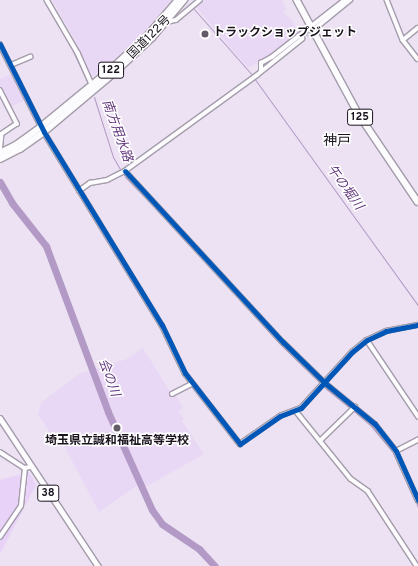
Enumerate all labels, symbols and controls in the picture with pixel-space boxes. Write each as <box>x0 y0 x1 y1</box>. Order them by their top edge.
street label: 国道122号 <box>125 13 175 63</box>
place label: トラックショップジェット <box>213 27 357 41</box>
marker: トラックショップジェット <box>200 29 210 39</box>
road number: 122 <box>98 61 124 79</box>
water label: 南方用水路 <box>98 98 134 164</box>
road number: 125 <box>347 108 373 126</box>
district label: 神戸 <box>323 134 351 150</box>
water label: 午の堀川 <box>322 162 366 214</box>
water label: 会の川 <box>94 357 122 399</box>
marker: 埼玉県立誠和福祉高等学校 <box>112 423 122 433</box>
place label: 埼玉県立誠和福祉高等学校 <box>45 435 189 449</box>
road number: 38 <box>37 484 59 502</box>

